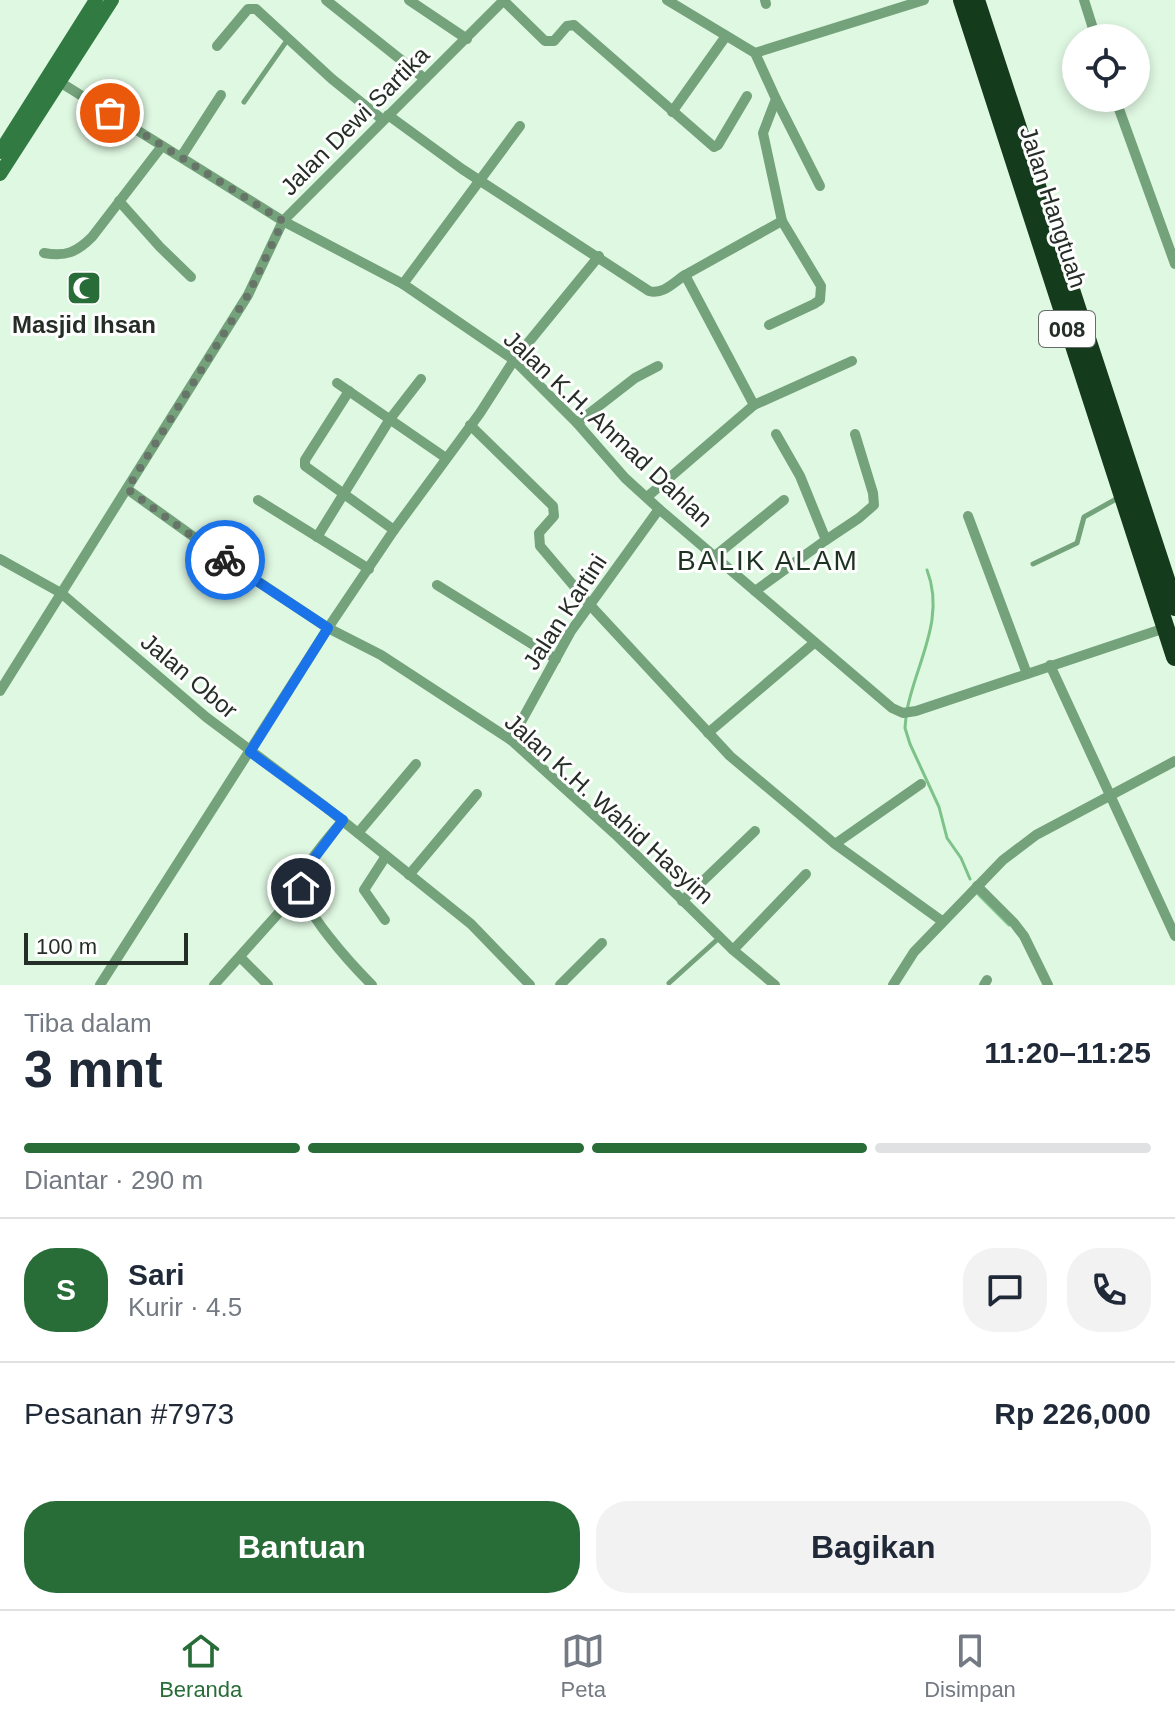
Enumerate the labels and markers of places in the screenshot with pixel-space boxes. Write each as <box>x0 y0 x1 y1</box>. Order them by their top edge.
pin <box>76 79 144 147</box>
mosque icon: Masjid Ihsan <box>65 269 103 307</box>
place label: Masjid Ihsan <box>12 311 156 338</box>
pin <box>267 854 335 922</box>

